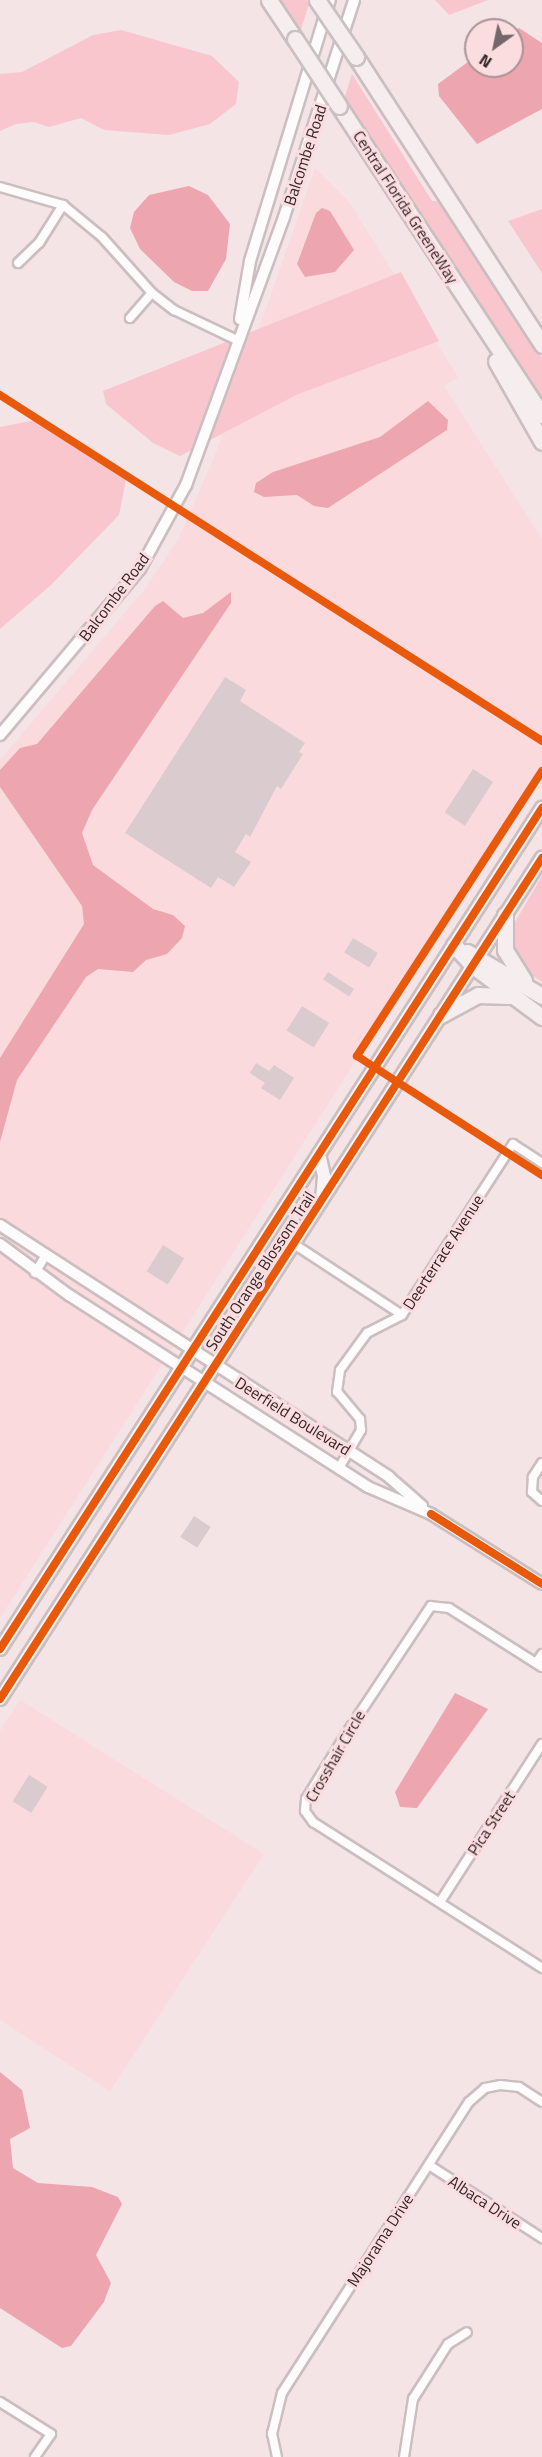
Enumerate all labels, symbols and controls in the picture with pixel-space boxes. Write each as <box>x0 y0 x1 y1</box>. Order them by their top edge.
north arrow <box>464 18 524 78</box>
text: N <box>474 48 496 75</box>
street label: Balcombe Road <box>280 102 330 208</box>
street label: Central Florida GreeneWay <box>349 127 463 287</box>
street label: Balcombe Road <box>75 549 153 645</box>
street label: South Orange Blossom Trail <box>201 1188 319 1354</box>
street label: Deerterrace Avenue <box>399 1191 487 1313</box>
street label: Deerfield Boulevard <box>232 1373 354 1459</box>
street label: Crosshair Circle <box>301 1707 369 1805</box>
street label: Pica Street <box>463 1787 519 1859</box>
street label: Albaca Drive <box>445 2171 525 2233</box>
street label: Majorama Drive <box>343 2190 417 2290</box>

